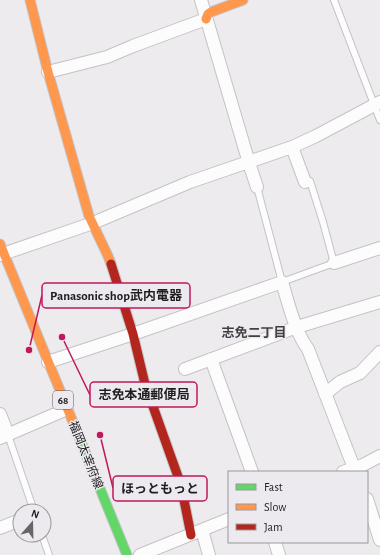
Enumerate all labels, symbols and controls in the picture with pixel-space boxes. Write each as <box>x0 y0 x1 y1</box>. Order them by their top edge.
callout: Panasonic shop武内電器 <box>42 283 190 308</box>
text: Panasonic shop武内電器 <box>50 289 183 303</box>
district label: 志免二丁目 <box>221 325 287 340</box>
callout: 志免本通郵便局 <box>90 382 197 407</box>
text: 志免本通郵便局 <box>98 387 190 402</box>
road number: 68 <box>53 391 73 409</box>
street label: 福岡太宰府線 <box>67 419 106 491</box>
legend <box>228 471 368 543</box>
callout: ほっともっと <box>113 476 207 501</box>
text: ほっともっと <box>121 481 199 496</box>
text: Fast <box>264 481 283 493</box>
text: Slow <box>264 501 286 513</box>
north arrow <box>12 503 52 543</box>
text: N <box>30 508 41 521</box>
text: Jam <box>264 521 283 533</box>

